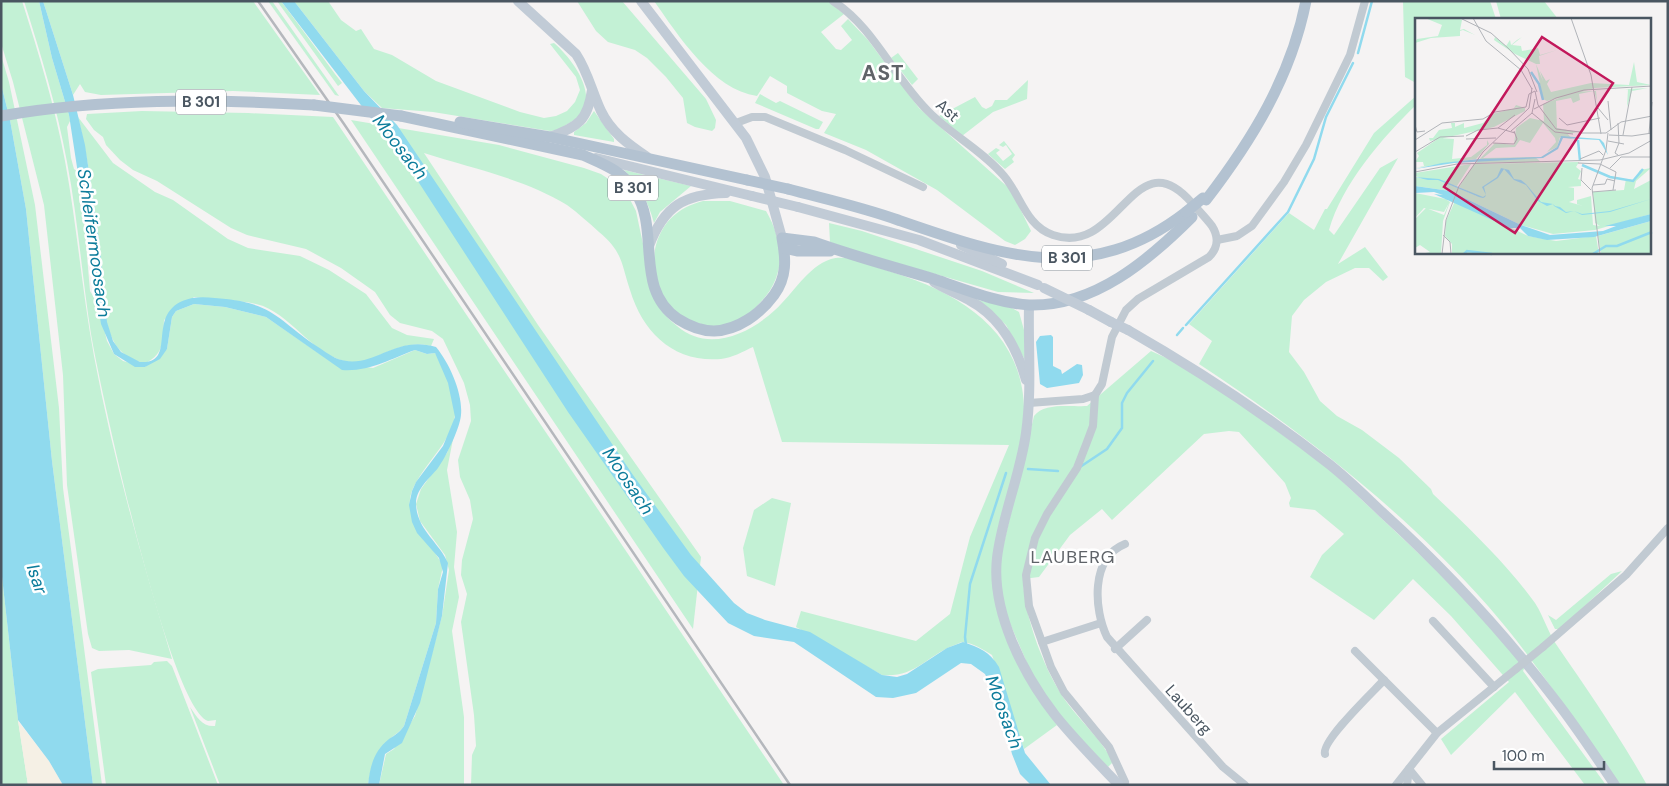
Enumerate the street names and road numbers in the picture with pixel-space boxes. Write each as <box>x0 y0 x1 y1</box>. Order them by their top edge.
road number: B 301 <box>176 90 226 114</box>
street label: Ast <box>932 94 964 126</box>
road number: B 301 <box>608 176 658 200</box>
road number: B 301 <box>1042 246 1092 270</box>
street label: Lauberg <box>1161 680 1217 739</box>

